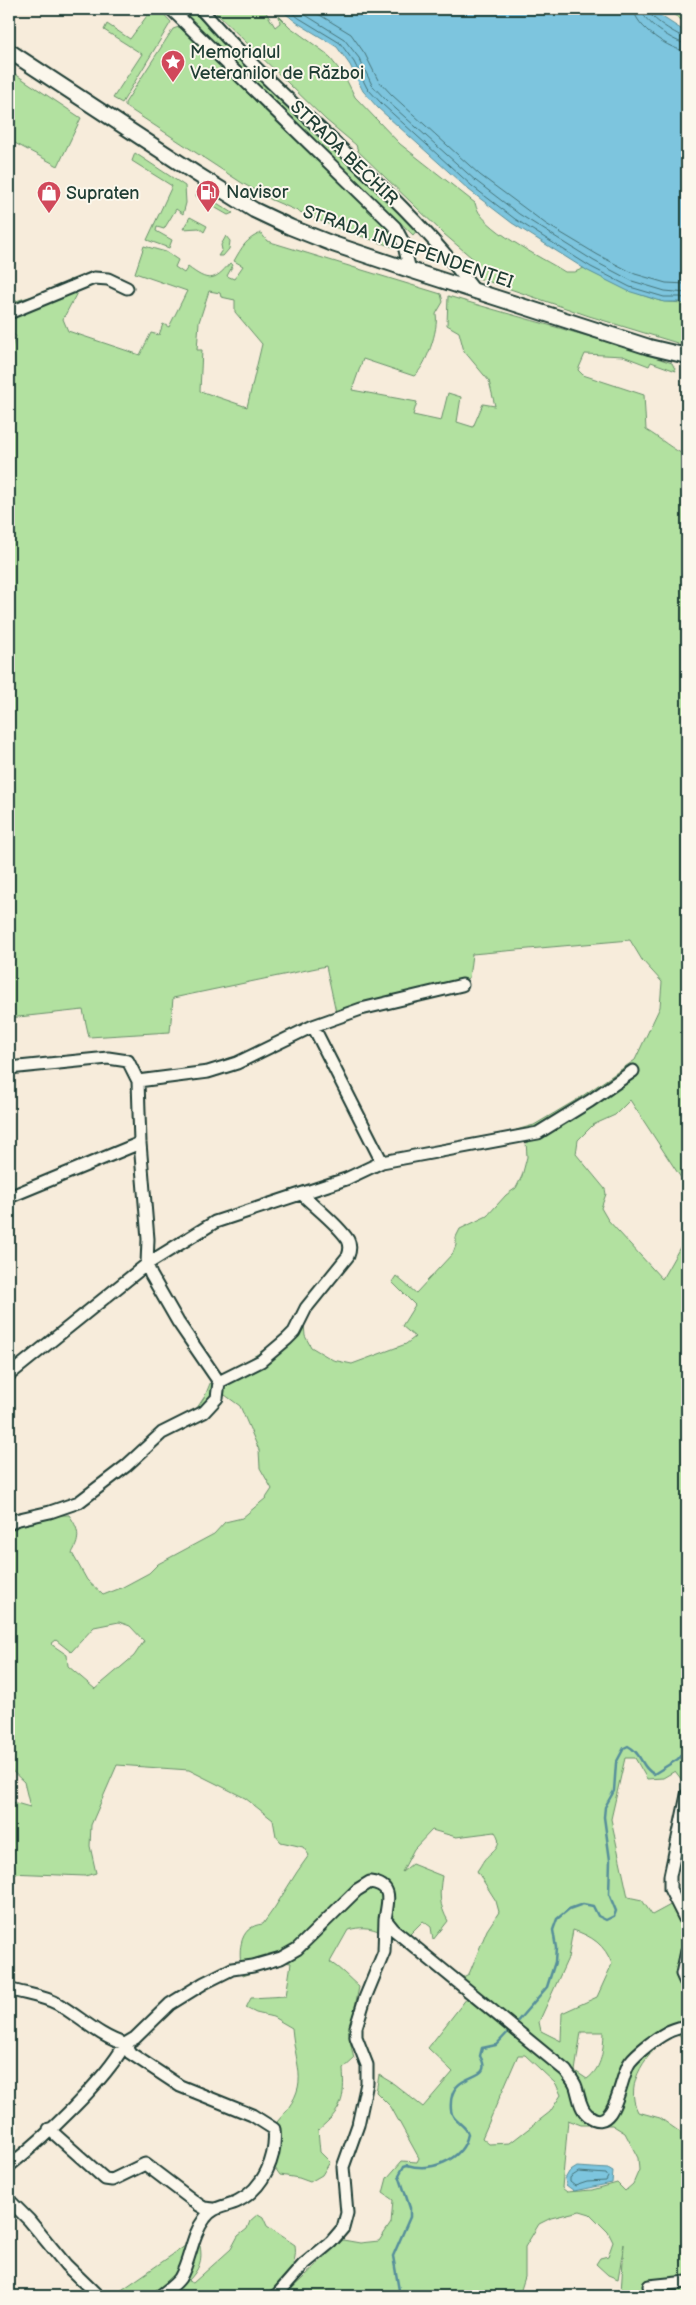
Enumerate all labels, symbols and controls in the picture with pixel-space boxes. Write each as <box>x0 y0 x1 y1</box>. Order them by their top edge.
place label: Memorialul Veteranilor de Război <box>190 42 364 84</box>
place icon: Memorialul Veteranilor de Război <box>160 49 186 83</box>
street label: STRADA BECHIR <box>286 96 402 210</box>
fuel station icon: Navisor <box>195 179 221 213</box>
shop icon: Supraten <box>36 180 62 214</box>
place label: Navisor <box>226 182 289 203</box>
place label: Supraten <box>66 183 140 204</box>
street label: STRADA INDEPENDENȚEI <box>300 201 516 293</box>

